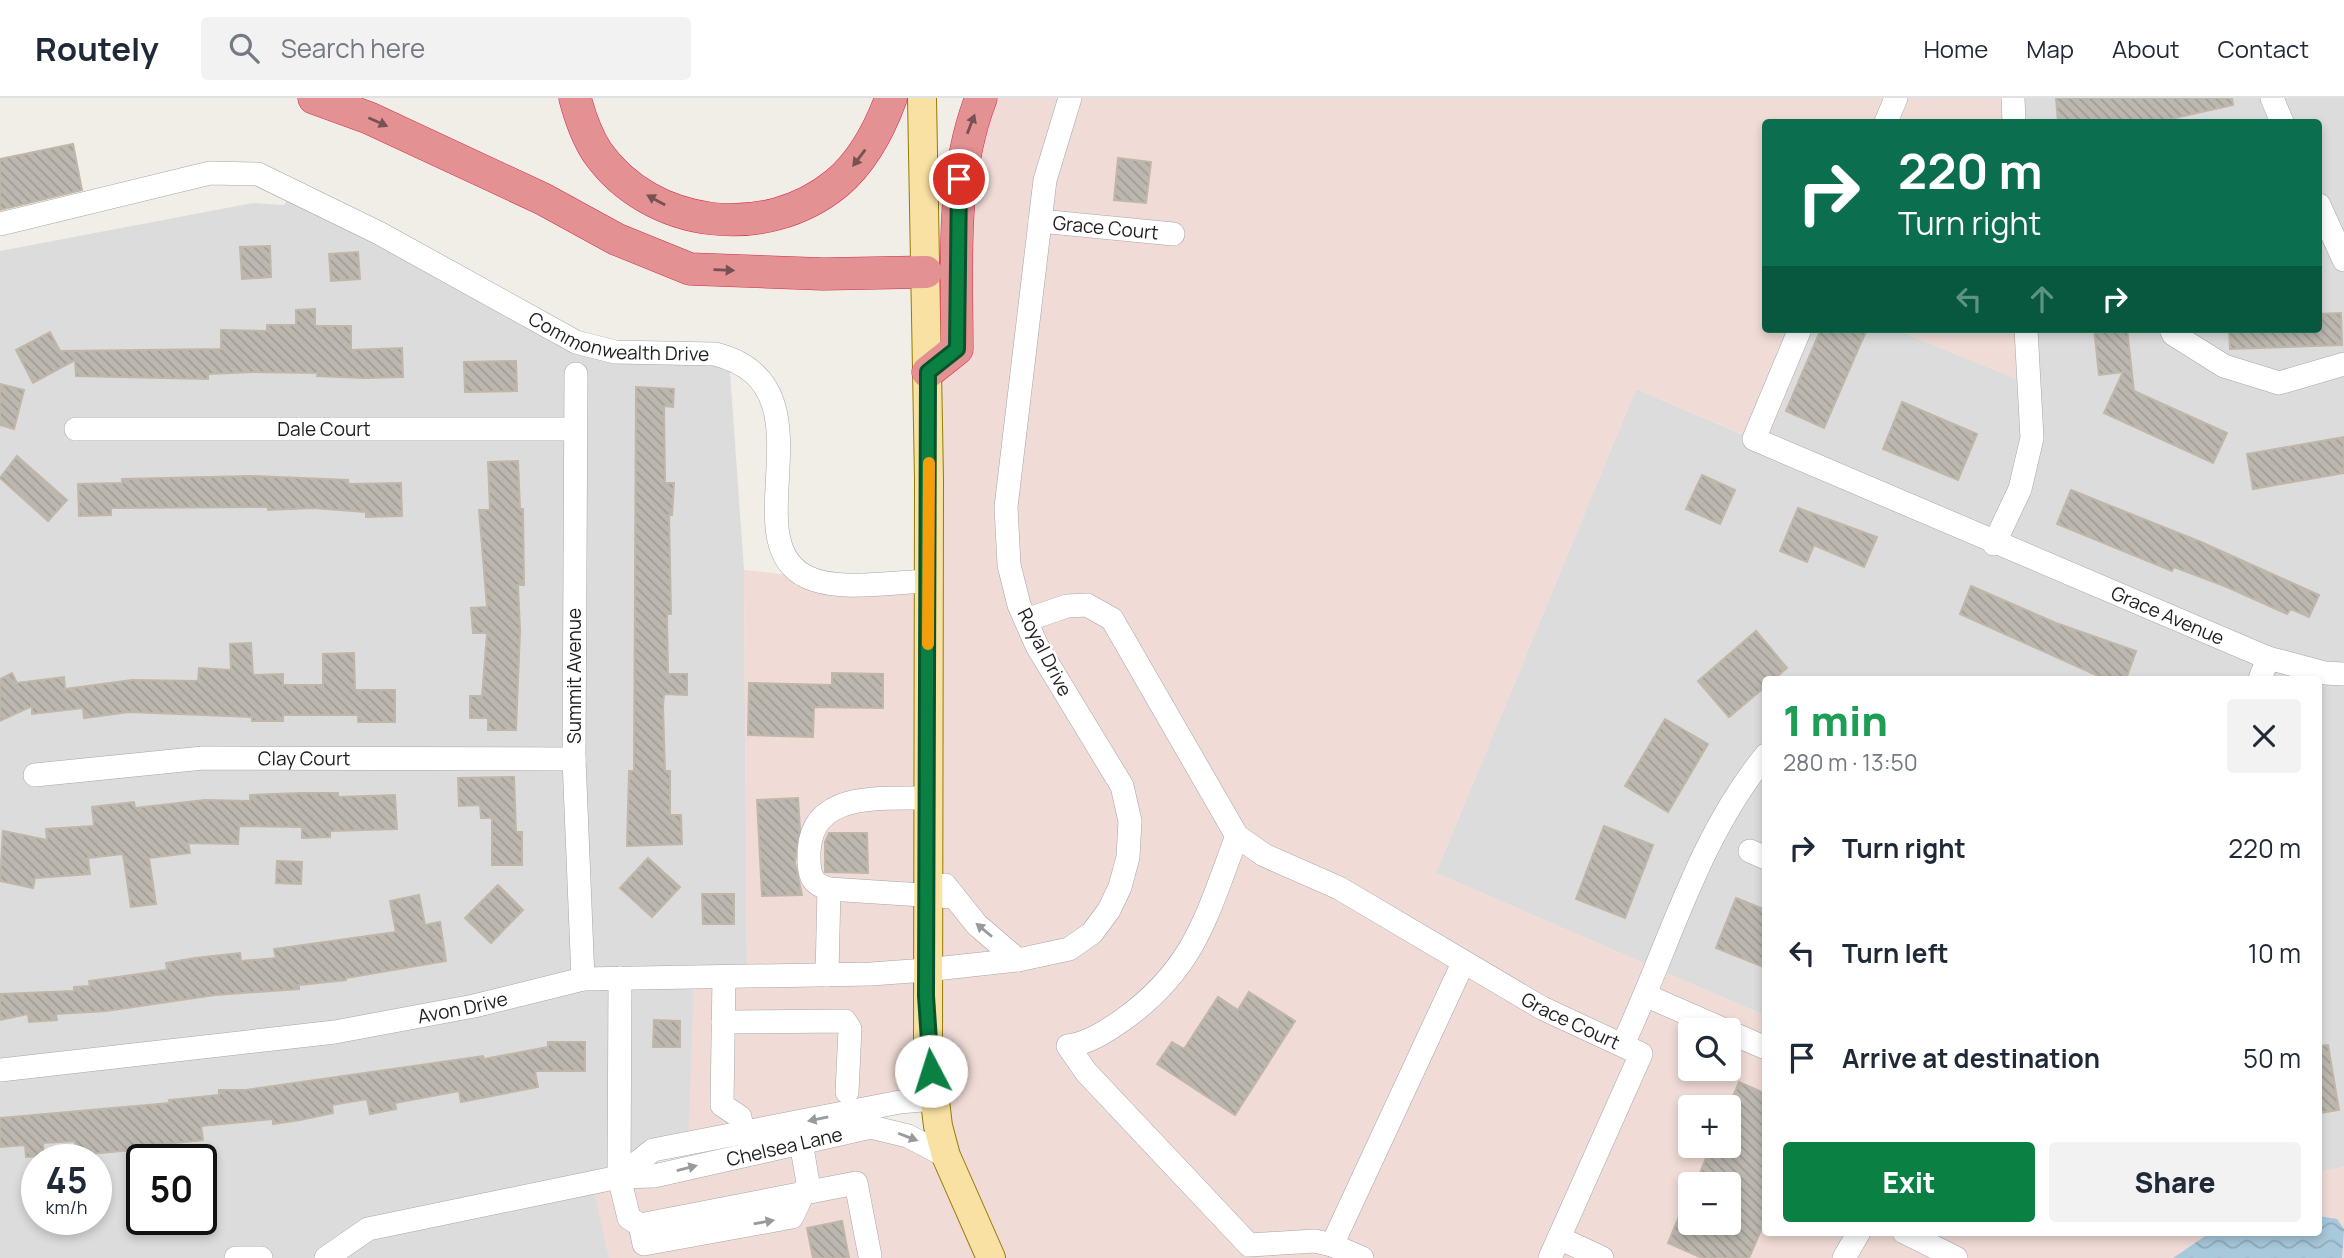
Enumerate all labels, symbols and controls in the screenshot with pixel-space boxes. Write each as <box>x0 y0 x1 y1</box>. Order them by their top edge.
search box <box>201 17 691 80</box>
text: Routely <box>35 26 159 71</box>
icon: search <box>225 29 263 67</box>
text: Search here <box>281 30 425 66</box>
text: Home <box>1923 32 1988 65</box>
text: Map <box>2026 32 2074 65</box>
text: About <box>2112 32 2180 65</box>
text: Contact <box>2218 32 2309 65</box>
one-way arrow <box>966 113 977 134</box>
one-way arrow <box>368 116 388 128</box>
text: 220 m <box>1898 137 2042 204</box>
icon: right <box>1783 147 1874 238</box>
one-way arrow <box>852 149 866 167</box>
pin <box>929 149 989 209</box>
icon: arrive <box>940 160 978 198</box>
one-way arrow <box>646 194 665 206</box>
text: Turn right <box>1898 201 2041 245</box>
street label: Grace Court <box>1052 209 1160 246</box>
one-way arrow <box>713 265 735 276</box>
icon: left <box>1950 280 1988 318</box>
icon: ahead <box>2023 280 2061 318</box>
icon: right <box>2096 280 2134 318</box>
street label: Commonwealth Drive <box>524 305 710 367</box>
street label: Dale Court <box>277 416 371 442</box>
street label: Grace Avenue <box>2107 580 2228 651</box>
street label: Royal Drive <box>1012 603 1078 701</box>
street label: Summit Avenue <box>561 608 587 744</box>
text: 1 min <box>1783 691 1888 749</box>
button: close <box>2227 699 2301 773</box>
street label: Clay Court <box>258 745 350 771</box>
text: 280 m · 13:50 <box>1783 746 1918 778</box>
icon: right <box>1783 829 1821 867</box>
text: Turn right <box>1842 830 1966 866</box>
text: 220 m <box>2228 830 2301 866</box>
one-way arrow <box>975 922 993 938</box>
icon: left <box>1783 934 1821 972</box>
text: Turn left <box>1842 935 1949 971</box>
text: 10 m <box>2248 935 2301 971</box>
street label: Avon Drive <box>415 985 510 1029</box>
street label: Grace Court <box>1517 986 1624 1055</box>
map controls <box>1678 1018 1741 1235</box>
button: search <box>1678 1018 1741 1081</box>
position arrow <box>894 1034 968 1108</box>
icon: arrive <box>1783 1039 1821 1077</box>
text: Arrive at destination <box>1842 1040 2100 1076</box>
text: 50 m <box>2243 1040 2301 1076</box>
button: + <box>1678 1095 1741 1158</box>
one-way arrow <box>807 1113 829 1124</box>
street label: Chelsea Lane <box>724 1121 845 1172</box>
one-way arrow <box>898 1132 919 1143</box>
button: Exit <box>1783 1142 2035 1222</box>
button: Share <box>2049 1142 2301 1222</box>
speed limit sign: 50 <box>126 1144 217 1235</box>
text: 45 <box>46 1156 87 1204</box>
one-way arrow <box>676 1162 698 1173</box>
button: − <box>1678 1172 1741 1235</box>
text: km/h <box>46 1195 87 1219</box>
one-way arrow <box>753 1216 775 1227</box>

